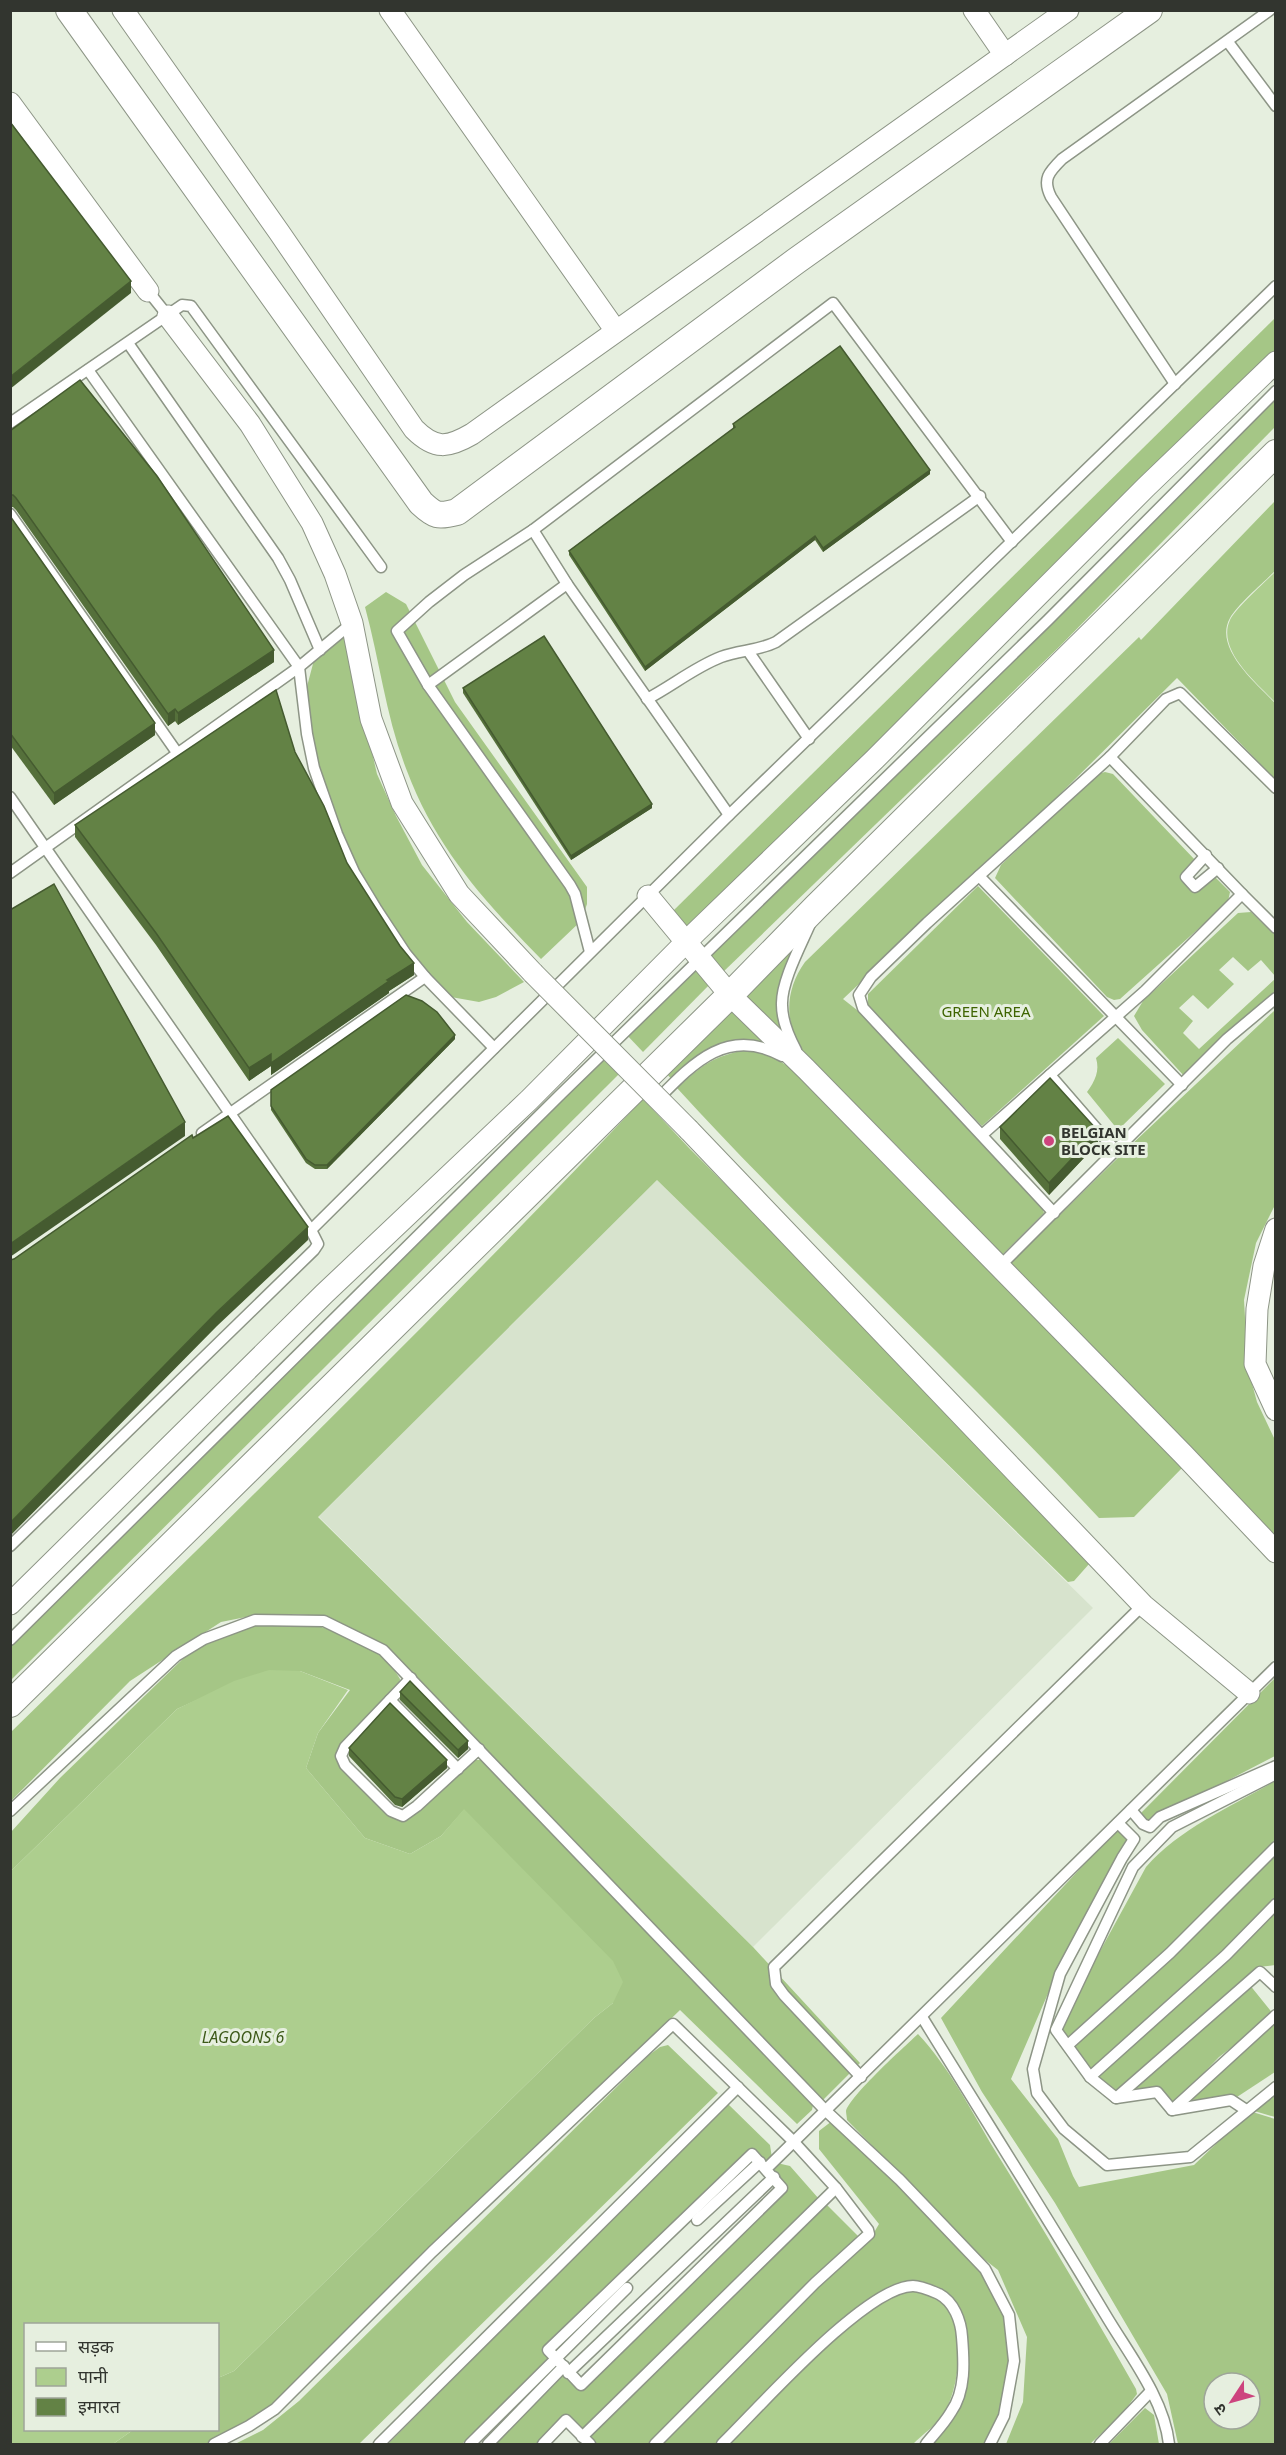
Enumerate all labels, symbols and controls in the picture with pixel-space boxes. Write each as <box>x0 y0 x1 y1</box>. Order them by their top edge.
park label: GREEN AREA <box>941 1001 1031 1021</box>
place label: BELGIAN BLOCK SITE <box>1061 1122 1146 1159</box>
marker: BELGIAN BLOCK SITE <box>1042 1134 1056 1148</box>
water label: LAGOONS 6 <box>202 2026 284 2048</box>
legend <box>24 2323 219 2431</box>
text: सड़क <box>78 2334 115 2358</box>
text: पानी <box>78 2364 108 2388</box>
north arrow <box>1202 2371 1262 2431</box>
text: इमारत <box>78 2394 121 2418</box>
text: उ <box>1208 2399 1232 2420</box>

